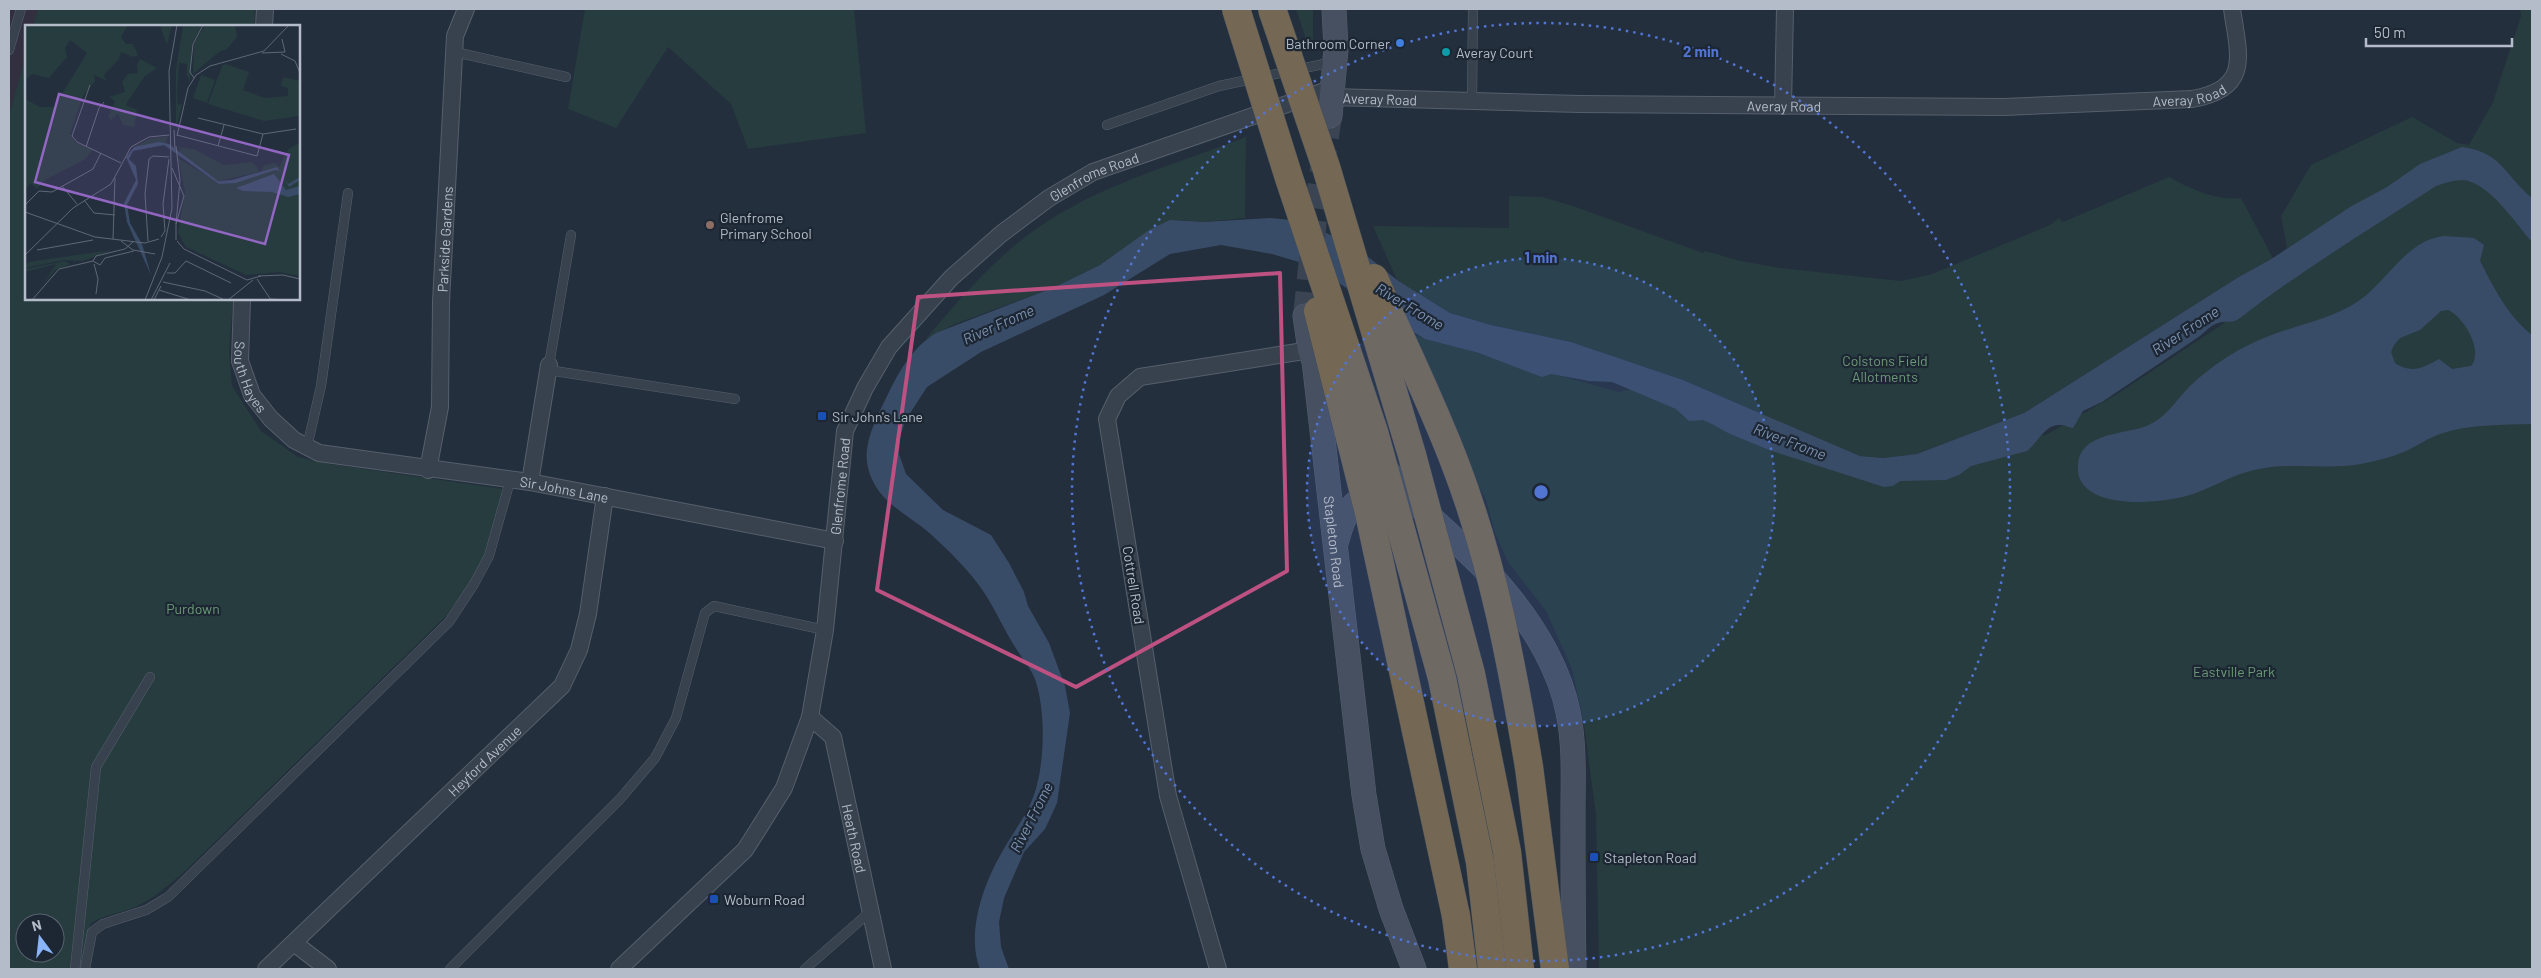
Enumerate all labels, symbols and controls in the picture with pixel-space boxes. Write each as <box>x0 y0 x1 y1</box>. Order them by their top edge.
scale bar <box>2366 15 2512 47</box>
text: 50 m <box>2374 23 2406 41</box>
inset map <box>25 25 300 300</box>
place label: Bathroom Corner <box>1286 35 1390 52</box>
marker: Bathroom Corner <box>1394 37 1406 49</box>
text: 2 min <box>1683 42 1719 60</box>
place label: Averay Court <box>1456 44 1533 61</box>
marker: Averay Court <box>1440 46 1452 58</box>
street label: Averay Road <box>2152 80 2229 109</box>
street label: Averay Road <box>1343 89 1417 108</box>
street label: Averay Road <box>1747 97 1821 114</box>
street label: Glenfrome Road <box>1046 148 1141 204</box>
street label: Parkside Gardens <box>433 186 456 293</box>
place label: Glenfrome Primary School <box>720 209 812 242</box>
marker: Glenfrome Primary School <box>704 219 716 231</box>
text: 1 min <box>1525 248 1557 266</box>
water label: River Frome <box>1373 279 1447 333</box>
water label: River Frome <box>960 300 1037 348</box>
water label: River Frome <box>2148 302 2222 358</box>
street label: South Hayes <box>231 341 271 416</box>
park label: Colstons Field Allotments <box>1842 352 1928 385</box>
place label: Sir John's Lane <box>832 408 923 425</box>
marker: Sir John's Lane <box>816 410 828 422</box>
water label: River Frome <box>1751 419 1829 463</box>
street label: Glenfrome Road <box>826 437 853 535</box>
street label: Sir Johns Lane <box>519 472 610 506</box>
centre of rings <box>1532 483 1550 501</box>
street label: Stapleton Road <box>1321 495 1349 589</box>
street label: Cottrell Road <box>1119 545 1149 625</box>
park label: Purdown <box>166 600 220 617</box>
park label: Eastville Park <box>2193 663 2275 680</box>
street label: Heyford Avenue <box>444 721 524 799</box>
water label: River Frome <box>1006 779 1056 855</box>
street label: Heath Road <box>839 802 871 874</box>
place label: Stapleton Road <box>1604 849 1697 866</box>
marker: Stapleton Road <box>1588 851 1600 863</box>
place label: Woburn Road <box>724 891 805 908</box>
marker: Woburn Road <box>708 893 720 905</box>
north arrow <box>15 913 65 963</box>
text: N <box>30 916 43 934</box>

